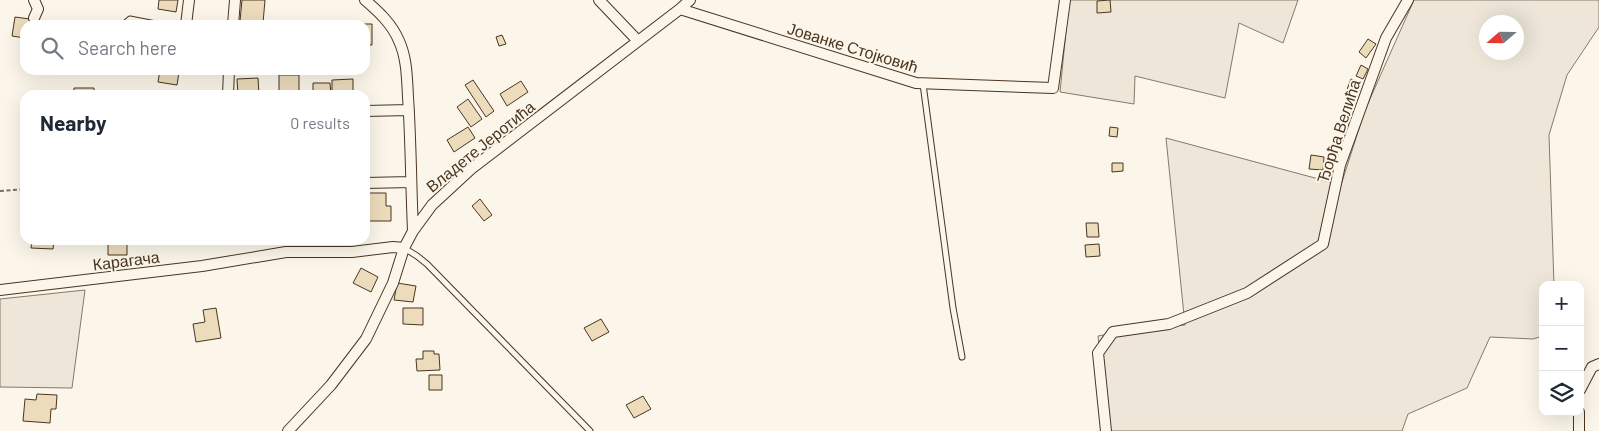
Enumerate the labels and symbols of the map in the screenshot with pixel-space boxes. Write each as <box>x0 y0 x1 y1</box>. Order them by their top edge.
north arrow <box>1479 15 1524 60</box>
street label: Јованке Стојковић <box>785 18 921 76</box>
street label: Ђорђа Велића <box>1312 77 1364 185</box>
street label: Владете Јеротића <box>422 96 538 196</box>
street label: Карагача <box>91 246 161 274</box>

